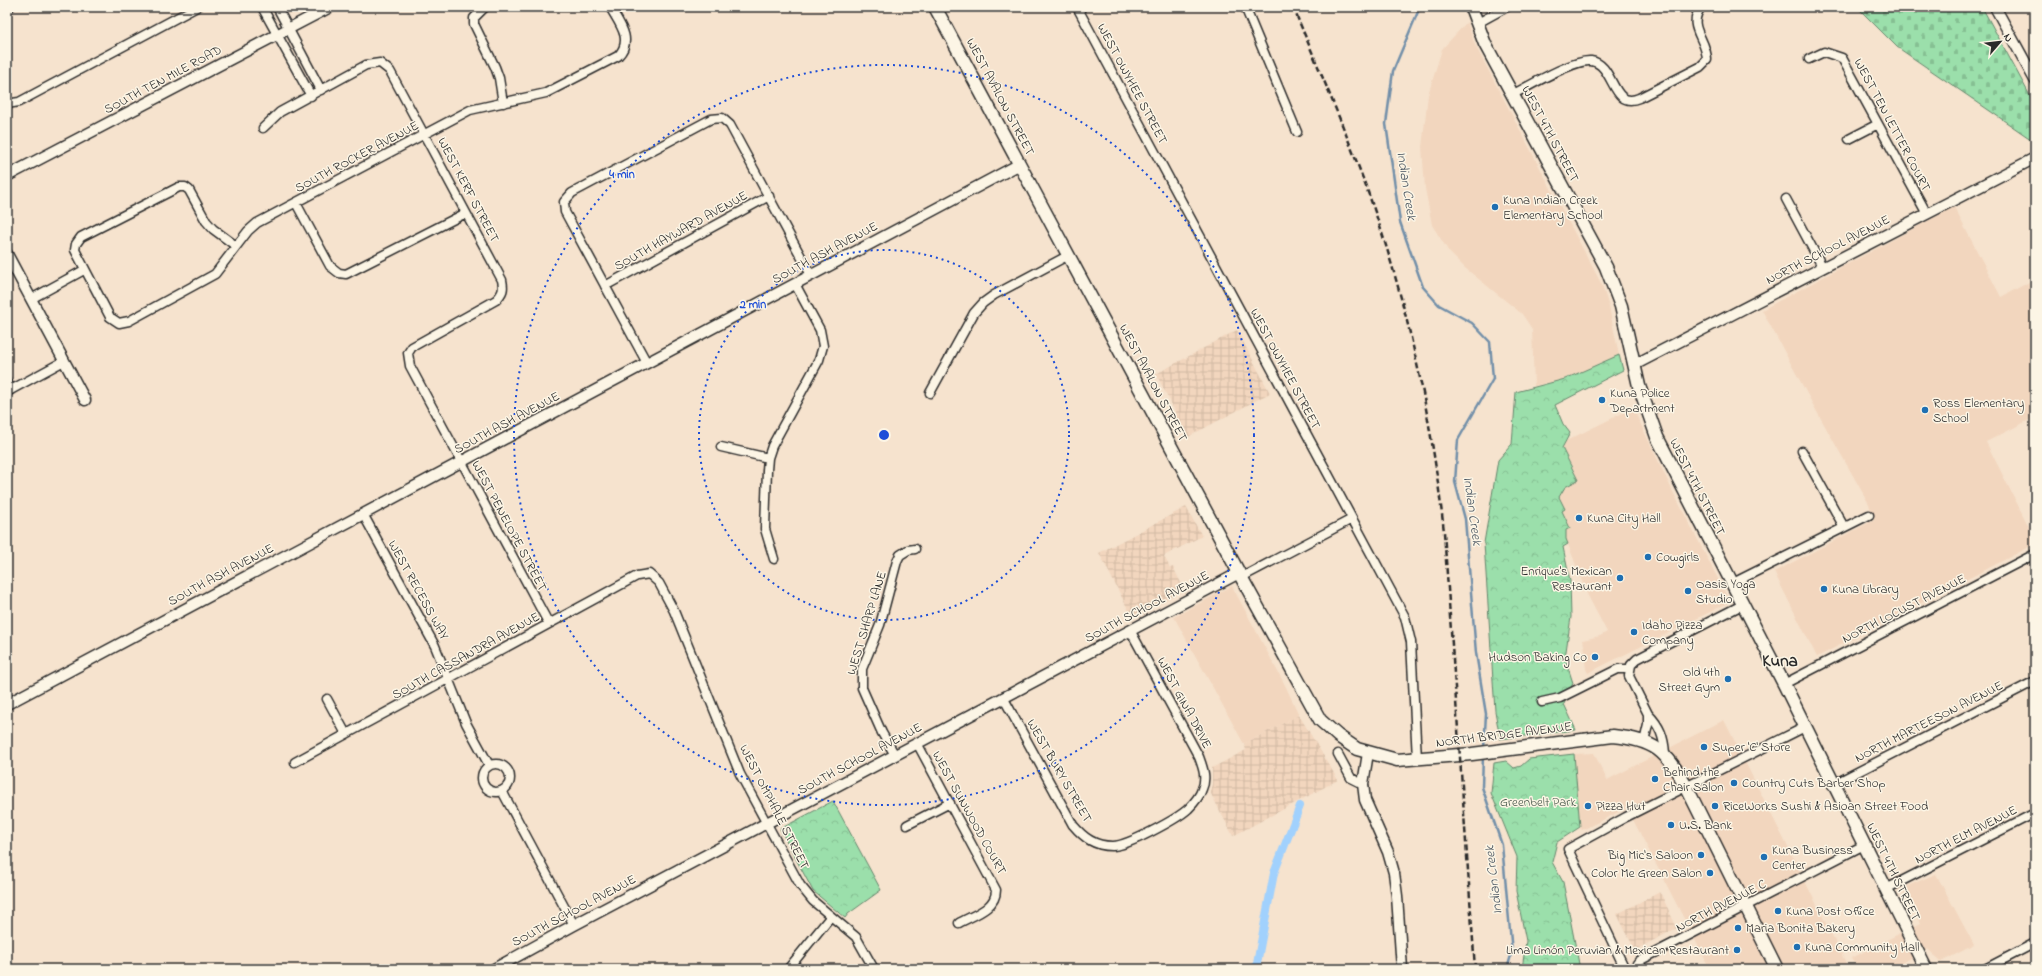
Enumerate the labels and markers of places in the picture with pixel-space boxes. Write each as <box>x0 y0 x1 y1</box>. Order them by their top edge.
place label: Kuna Indian Creek Elementary School <box>1503 191 1603 226</box>
marker: Kuna Indian Creek Elementary School <box>1490 202 1500 212</box>
place label: Kuna Police Department <box>1609 384 1675 418</box>
place label: Ross Elementary School <box>1933 394 2024 428</box>
marker: Kuna Police Department <box>1597 395 1607 405</box>
marker: Ross Elementary School <box>1920 405 1930 415</box>
centre of rings <box>877 428 891 442</box>
place label: Kuna City Hall <box>1587 509 1661 529</box>
marker: Kuna City Hall <box>1574 513 1584 523</box>
place label: Cowgirls <box>1656 548 1700 568</box>
marker: Cowgirls <box>1643 552 1653 562</box>
place label: Enrique's Mexican Restaurant <box>1520 562 1613 596</box>
marker: Enrique's Mexican Restaurant <box>1615 573 1625 583</box>
place label: Oasis Yoga Studio <box>1696 575 1756 609</box>
place label: Kuna Library <box>1832 580 1899 600</box>
marker: Kuna Library <box>1819 584 1829 594</box>
marker: Oasis Yoga Studio <box>1683 586 1693 596</box>
place label: Idaho Pizza Company <box>1642 616 1703 651</box>
marker: Idaho Pizza Company <box>1629 627 1639 637</box>
place label: Hudson Baking Co <box>1488 648 1587 668</box>
marker: Hudson Baking Co <box>1590 652 1600 662</box>
place label: Old 4th Street Gym <box>1659 663 1720 698</box>
marker: Old 4th Street Gym <box>1723 674 1733 684</box>
place label: Super 'C' Store <box>1712 738 1791 757</box>
marker: Super 'C' Store <box>1699 742 1709 752</box>
place label: Behind the Chair Salon <box>1662 763 1724 797</box>
marker: Behind the Chair Salon <box>1650 774 1660 784</box>
place label: Country Cuts Barber Shop <box>1742 774 1885 794</box>
marker: Country Cuts Barber Shop <box>1729 778 1739 788</box>
place label: Pizza Hut <box>1596 797 1646 816</box>
place label: RiceWorks Sushi & Asioan Street Food <box>1723 797 1929 816</box>
marker: Pizza Hut <box>1583 801 1593 811</box>
marker: RiceWorks Sushi & Asioan Street Food <box>1710 801 1720 811</box>
place label: U.S. Bank <box>1679 816 1732 835</box>
marker: U.S. Bank <box>1666 820 1676 830</box>
place label: Kuna Business Center <box>1772 841 1853 875</box>
place label: Big Mic's Saloon <box>1607 846 1693 866</box>
marker: Big Mic's Saloon <box>1696 850 1706 860</box>
marker: Kuna Business Center <box>1759 852 1769 862</box>
place label: Color Me Green Salon <box>1591 864 1702 883</box>
marker: Color Me Green Salon <box>1705 868 1715 878</box>
place label: Kuna Post Office <box>1786 902 1874 921</box>
marker: Kuna Post Office <box>1773 906 1783 916</box>
place label: Maria Bonita Bakery <box>1746 919 1855 939</box>
marker: Maria Bonita Bakery <box>1733 923 1743 933</box>
place label: Kuna Community Hall <box>1805 938 1919 958</box>
place label: Lima Limón Peruvian & Mexican Restaurant <box>1506 941 1730 960</box>
marker: Kuna Community Hall <box>1792 942 1802 952</box>
marker: Lima Limón Peruvian & Mexican Restaurant <box>1732 945 1742 955</box>

